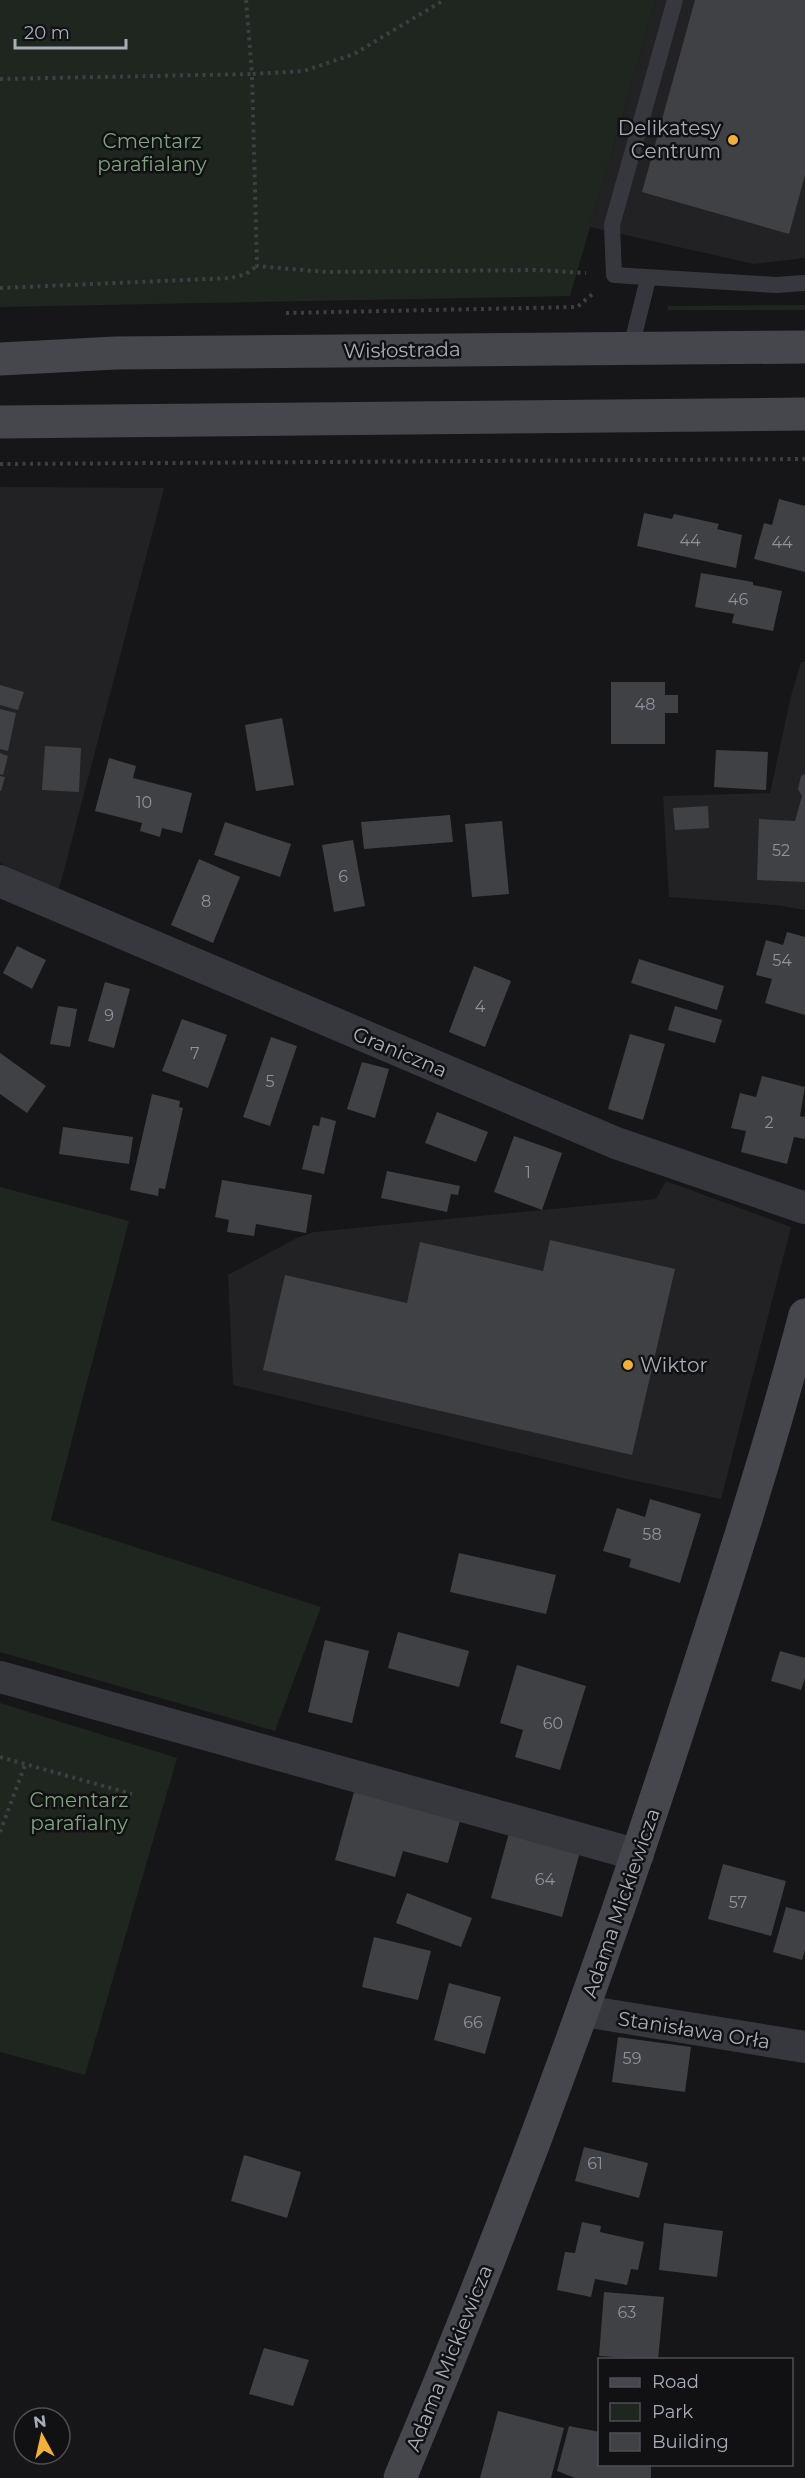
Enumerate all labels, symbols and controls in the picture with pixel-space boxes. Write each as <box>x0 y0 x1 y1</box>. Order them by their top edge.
scale bar <box>15 12 126 50</box>
text: 20 m <box>24 22 70 44</box>
place label: Delikatesy Centrum <box>618 116 721 163</box>
park label: Cmentarz parafialany <box>97 129 207 176</box>
marker: Delikatesy Centrum <box>726 133 740 147</box>
street label: Wisłostrada <box>343 337 461 363</box>
house number: 44 <box>679 531 701 550</box>
house number: 44 <box>771 533 793 552</box>
house number: 46 <box>728 590 748 609</box>
house number: 48 <box>635 695 655 714</box>
house number: 10 <box>136 793 152 812</box>
house number: 52 <box>772 841 790 860</box>
house number: 6 <box>338 867 348 886</box>
house number: 8 <box>201 892 211 911</box>
house number: 54 <box>772 951 792 970</box>
house number: 4 <box>475 997 486 1016</box>
house number: 9 <box>104 1006 114 1025</box>
street label: Graniczna <box>349 1021 451 1083</box>
house number: 7 <box>190 1044 200 1063</box>
house number: 5 <box>265 1072 275 1091</box>
house number: 2 <box>764 1113 774 1132</box>
house number: 1 <box>525 1163 531 1182</box>
place label: Wiktor <box>640 1353 708 1377</box>
marker: Wiktor <box>621 1358 635 1372</box>
house number: 58 <box>642 1525 662 1544</box>
house number: 60 <box>543 1714 563 1733</box>
park label: Cmentarz parafialny <box>30 1788 128 1835</box>
street label: Adama Mickiewicza <box>577 1805 665 2001</box>
house number: 64 <box>535 1870 556 1889</box>
house number: 57 <box>729 1893 747 1912</box>
street label: Stanisława Orła <box>616 2006 772 2054</box>
house number: 66 <box>463 2013 483 2032</box>
house number: 59 <box>623 2049 641 2068</box>
house number: 61 <box>587 2154 603 2173</box>
street label: Adama Mickiewicza <box>401 2261 497 2455</box>
house number: 63 <box>618 2303 636 2322</box>
legend <box>598 2358 793 2466</box>
text: Road <box>652 2371 699 2393</box>
text: Park <box>652 2401 693 2423</box>
north arrow <box>12 2406 72 2466</box>
text: N <box>32 2411 48 2432</box>
text: Building <box>652 2431 729 2453</box>

